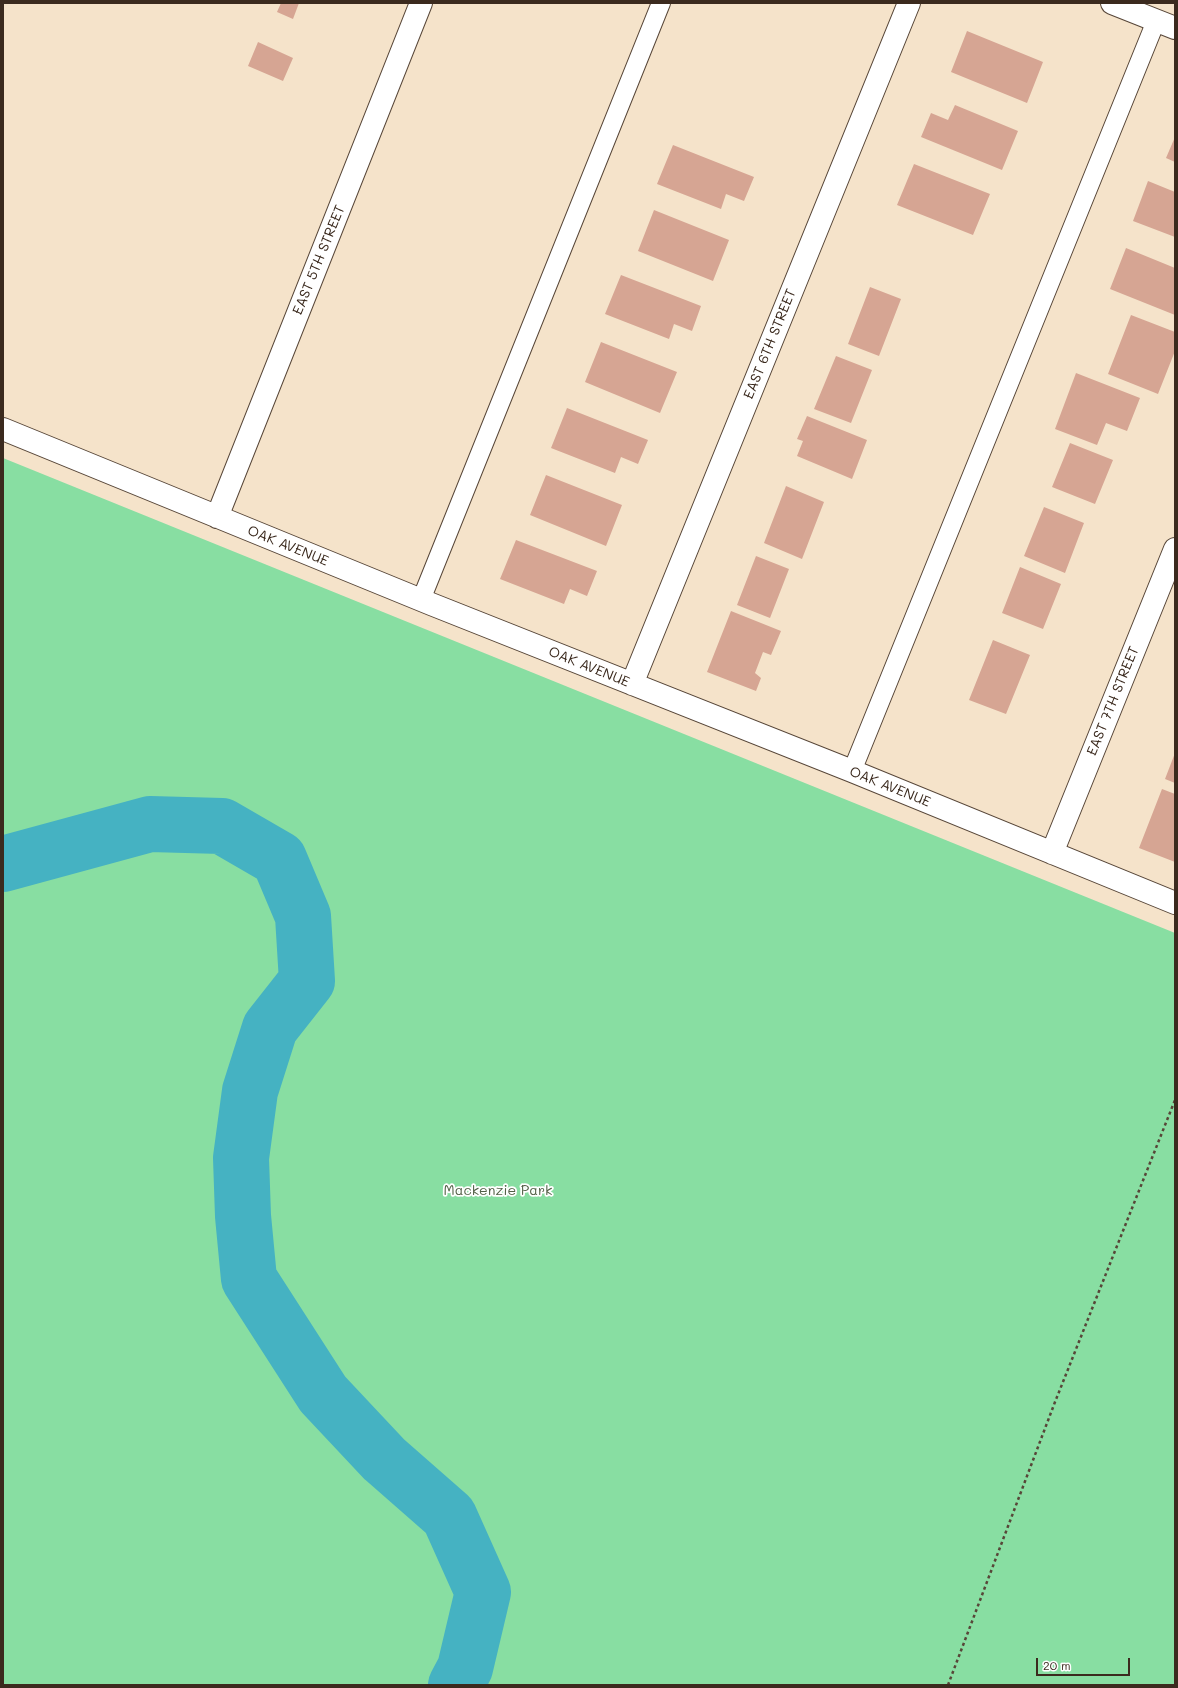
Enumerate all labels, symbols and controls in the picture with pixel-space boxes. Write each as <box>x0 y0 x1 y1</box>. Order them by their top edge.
street label: EAST 5TH STREET <box>289 203 349 317</box>
street label: EAST 6TH STREET <box>740 287 800 401</box>
street label: OAK AVENUE <box>245 522 331 570</box>
street label: OAK AVENUE <box>546 643 632 691</box>
street label: EAST 7TH STREET <box>1083 644 1143 758</box>
street label: OAK AVENUE <box>847 763 933 811</box>
park label: Mackenzie Park <box>444 1183 552 1199</box>
scale bar <box>1038 1650 1132 1676</box>
text: 20 m <box>1043 1657 1071 1673</box>

